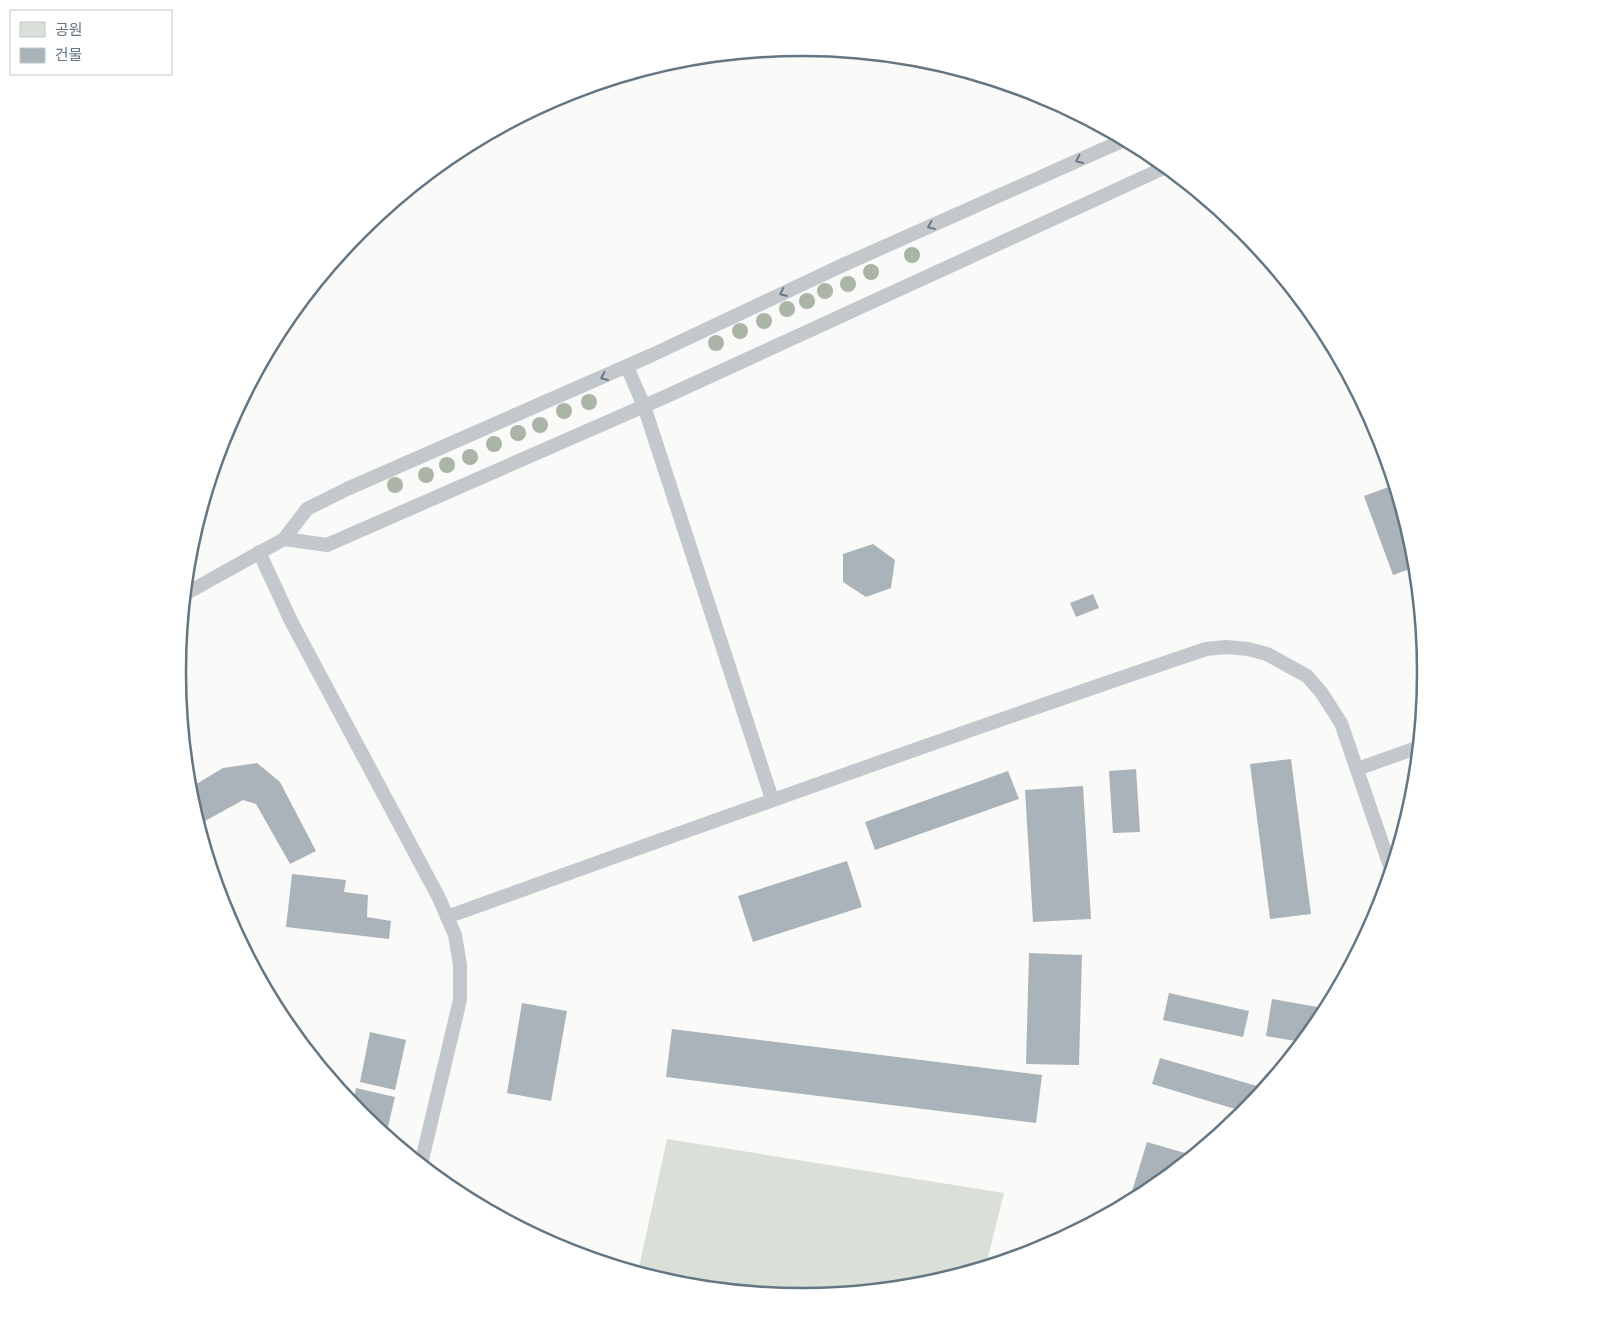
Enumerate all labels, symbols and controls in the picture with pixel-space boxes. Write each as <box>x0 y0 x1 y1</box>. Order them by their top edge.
legend <box>10 10 172 75</box>
text: 공원 <box>55 20 83 39</box>
text: 건물 <box>55 45 83 64</box>
one-way arrow <box>1075 153 1084 164</box>
one-way arrow <box>927 220 936 231</box>
one-way arrow <box>779 287 788 298</box>
one-way arrow <box>600 370 609 381</box>

